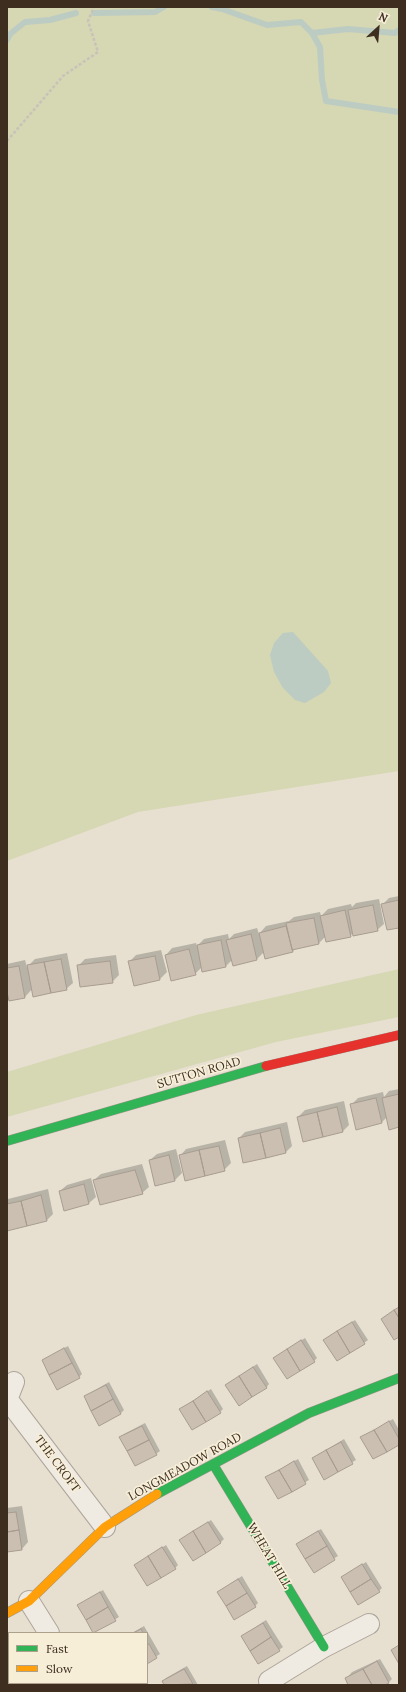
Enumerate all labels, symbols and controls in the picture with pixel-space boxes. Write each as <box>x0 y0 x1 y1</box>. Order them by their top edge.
north arrow <box>358 8 398 48</box>
text: N <box>376 9 390 25</box>
street label: SUTTON ROAD <box>156 1054 242 1092</box>
street label: LONGMEADOW ROAD <box>126 1430 244 1504</box>
street label: THE CROFT <box>31 1433 83 1495</box>
street label: WHEAT HILL <box>244 1521 294 1591</box>
legend <box>8 1632 148 1684</box>
text: Fast <box>46 1641 69 1656</box>
text: Slow <box>46 1661 73 1676</box>

